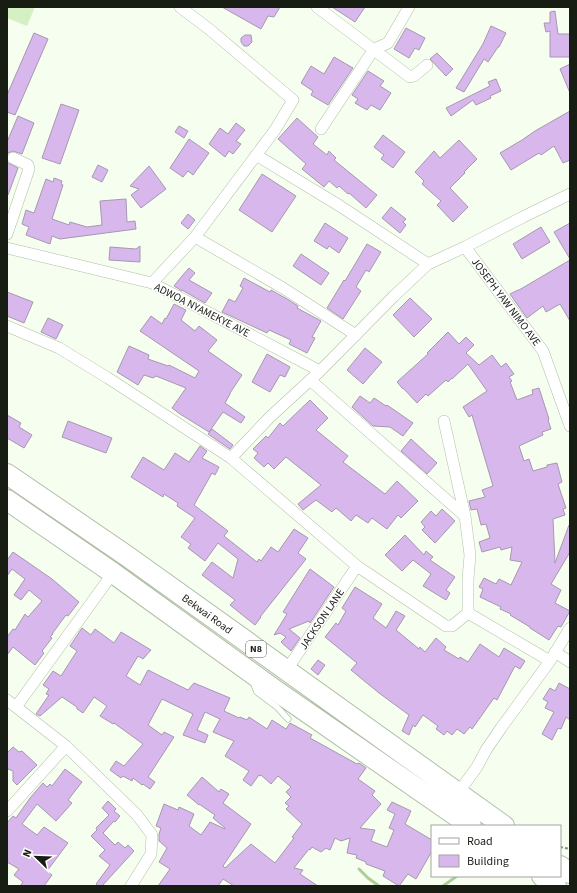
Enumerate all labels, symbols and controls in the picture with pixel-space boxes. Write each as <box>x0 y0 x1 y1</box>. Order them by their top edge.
street label: JOSEPH YAW NIMO AVE <box>468 255 544 349</box>
street label: ADWOA NYAMEKYE AVE <box>152 279 252 341</box>
street label: JACKSON LANE <box>296 585 348 652</box>
street label: Bekwai Road <box>179 591 235 637</box>
road number: N8 <box>246 641 266 657</box>
legend <box>431 825 561 877</box>
text: Road <box>467 833 493 850</box>
north arrow <box>16 837 56 877</box>
text: N <box>19 847 36 860</box>
text: Building <box>467 853 509 870</box>

